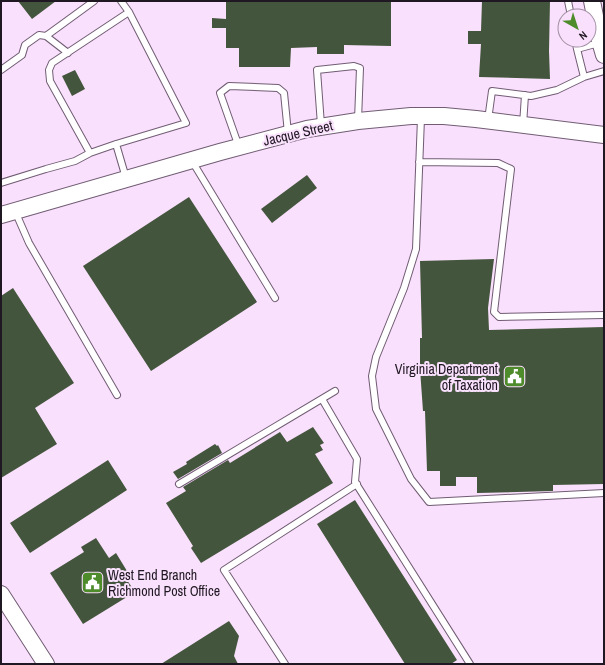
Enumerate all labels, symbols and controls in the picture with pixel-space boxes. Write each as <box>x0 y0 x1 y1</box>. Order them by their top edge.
north arrow <box>557 8 597 48</box>
text: N <box>576 28 590 43</box>
street label: Jacque Street <box>261 116 335 150</box>
place label: Virginia Department of Taxation <box>395 360 498 394</box>
public building icon: Virginia Department of Taxation <box>501 364 527 390</box>
place label: West End Branch Richmond Post Office <box>108 566 220 600</box>
public building icon: West End Branch Richmond Post Office <box>80 570 106 596</box>

